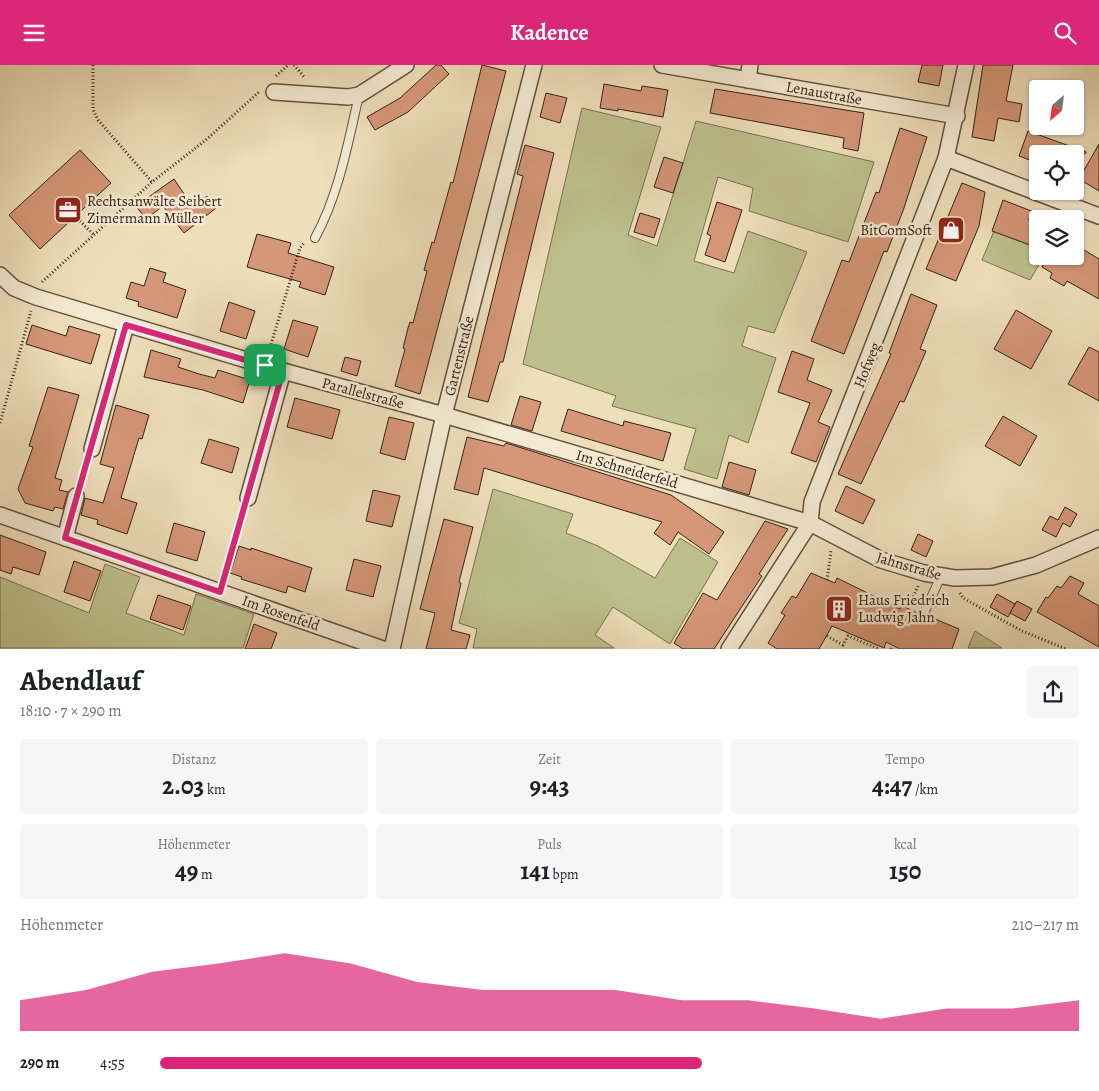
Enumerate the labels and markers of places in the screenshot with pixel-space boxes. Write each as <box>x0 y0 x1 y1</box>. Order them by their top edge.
place label: Rechtsanwälte Seibert Zimermann Müller <box>87 191 222 228</box>
office icon: Rechtsanwälte Seibert Zimermann Müller <box>53 195 83 225</box>
shop icon: BitComSoft <box>936 215 966 245</box>
place label: BitComSoft <box>860 220 932 240</box>
pin <box>244 344 286 386</box>
place label: Haus Friedrich Ludwig Jahn <box>858 590 950 627</box>
building icon: Haus Friedrich Ludwig Jahn <box>824 594 854 624</box>

